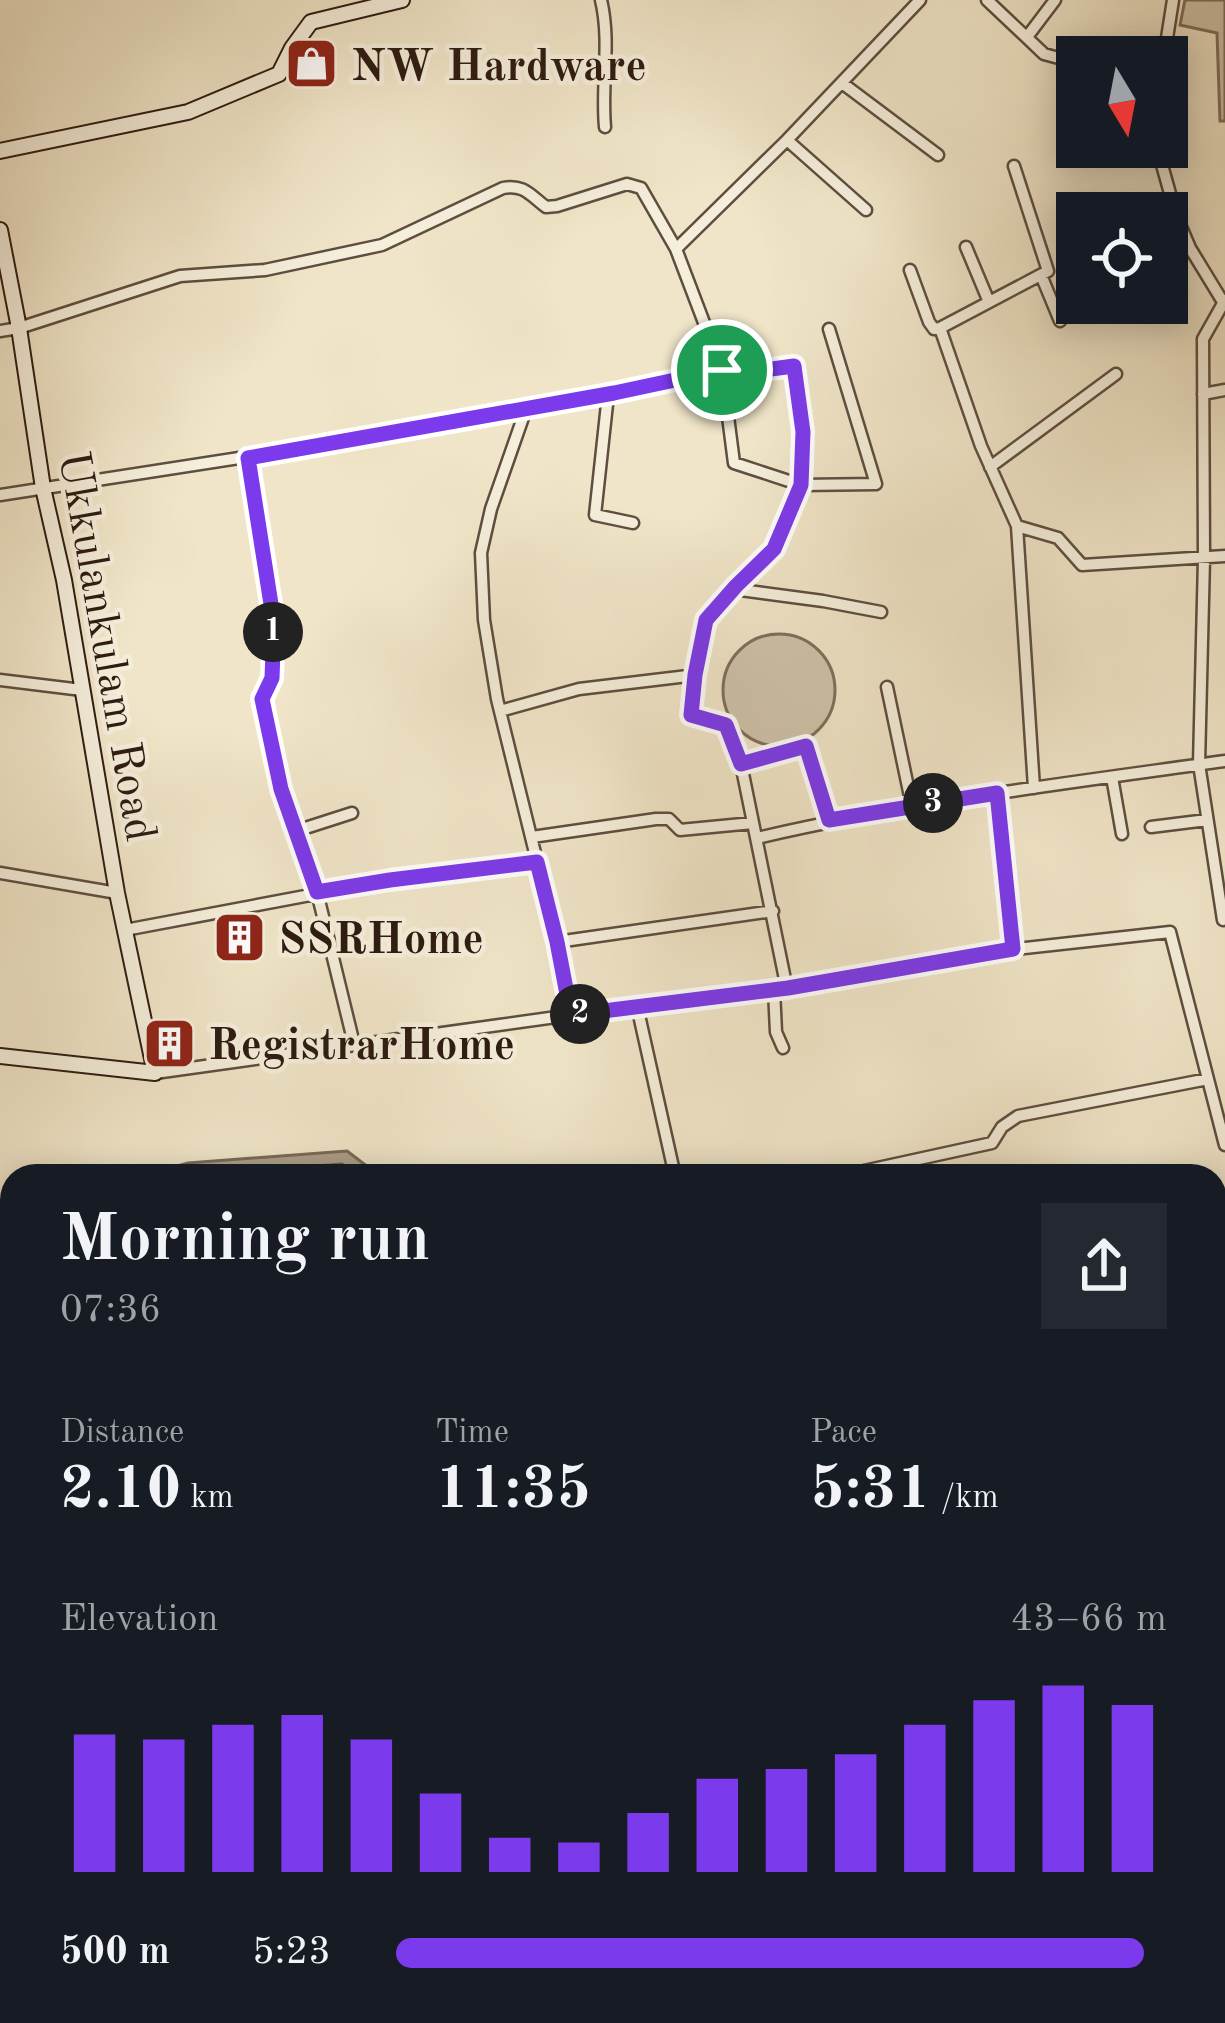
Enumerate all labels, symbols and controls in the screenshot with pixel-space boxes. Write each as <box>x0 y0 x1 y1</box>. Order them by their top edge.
shop icon: NW Hardware <box>284 36 340 92</box>
north arrow <box>1056 36 1188 168</box>
map controls <box>1056 36 1188 324</box>
place label: NW Hardware <box>351 46 647 91</box>
button: locate <box>1056 192 1188 324</box>
pin <box>671 319 773 421</box>
icon: arrive <box>689 337 755 403</box>
street label: Ukkulankulam Road <box>48 448 161 845</box>
pin: 1 <box>243 602 303 662</box>
text: 1 <box>263 615 283 648</box>
pin: 3 <box>903 773 963 833</box>
text: 3 <box>923 786 943 819</box>
building icon: SSRHome <box>211 909 267 965</box>
place label: SSRHome <box>278 919 484 964</box>
pin: 2 <box>550 984 610 1044</box>
text: 2 <box>570 997 590 1030</box>
building icon: RegistrarHome <box>141 1015 197 1071</box>
place label: RegistrarHome <box>208 1025 515 1070</box>
button: share <box>1041 1203 1167 1329</box>
text: Morning run <box>60 1209 430 1275</box>
text: 07:36 <box>60 1291 161 1330</box>
text: Distance <box>60 1417 184 1450</box>
text: Time <box>435 1417 509 1450</box>
text: Pace <box>810 1417 877 1450</box>
text: 2.10 <box>60 1461 181 1521</box>
text: 11:35 <box>435 1461 591 1521</box>
text: 5:31 <box>810 1461 931 1521</box>
text: km <box>181 1482 234 1515</box>
text: /km <box>931 1482 999 1515</box>
text: Elevation <box>60 1600 219 1639</box>
text: 43–66 m <box>1010 1600 1167 1639</box>
text: 500 m <box>60 1933 170 1972</box>
text: 5:23 <box>252 1933 331 1972</box>

